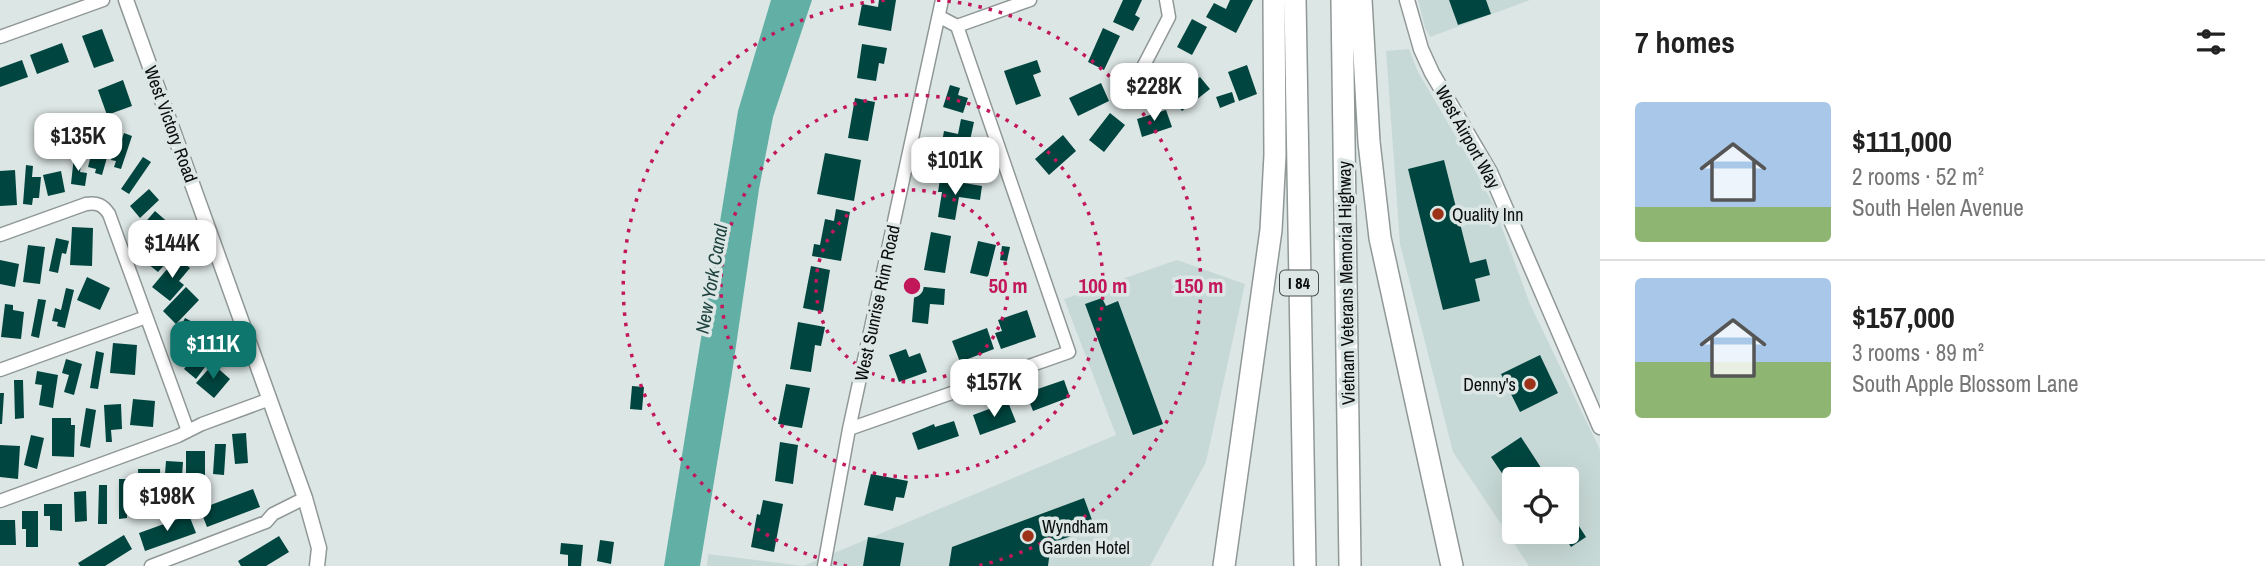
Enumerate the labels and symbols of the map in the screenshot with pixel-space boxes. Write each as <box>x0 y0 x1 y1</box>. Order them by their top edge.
street label: West Victory Road <box>138 62 204 186</box>
pin: $228K <box>1105 64 1203 123</box>
street label: West Airport Way <box>1429 81 1507 193</box>
pin: $135K <box>29 114 127 173</box>
pin: $101K <box>906 138 1004 197</box>
street label: Vietnam Veterans Memorial Highway <box>1331 160 1361 405</box>
place label: Quality Inn <box>1452 202 1523 227</box>
marker: Quality Inn <box>1430 206 1446 222</box>
pin: $144K <box>123 220 221 280</box>
water label: New York Canal <box>689 222 733 336</box>
street label: West Sunrise Rim Road <box>848 223 906 383</box>
road number: I 84 <box>1280 270 1318 296</box>
text: 50 m <box>988 271 1028 300</box>
text: 100 m <box>1079 271 1127 300</box>
text: 150 m <box>1175 271 1223 300</box>
centre of rings <box>900 274 924 298</box>
pin: $111K <box>164 322 262 381</box>
pin: $157K <box>945 360 1043 419</box>
place label: Denny's <box>1463 372 1516 397</box>
marker: Denny's <box>1522 376 1538 392</box>
pin: $198K <box>118 474 216 533</box>
place label: Wyndham Garden Hotel <box>1042 514 1130 560</box>
marker: Wyndham Garden Hotel <box>1020 528 1036 544</box>

